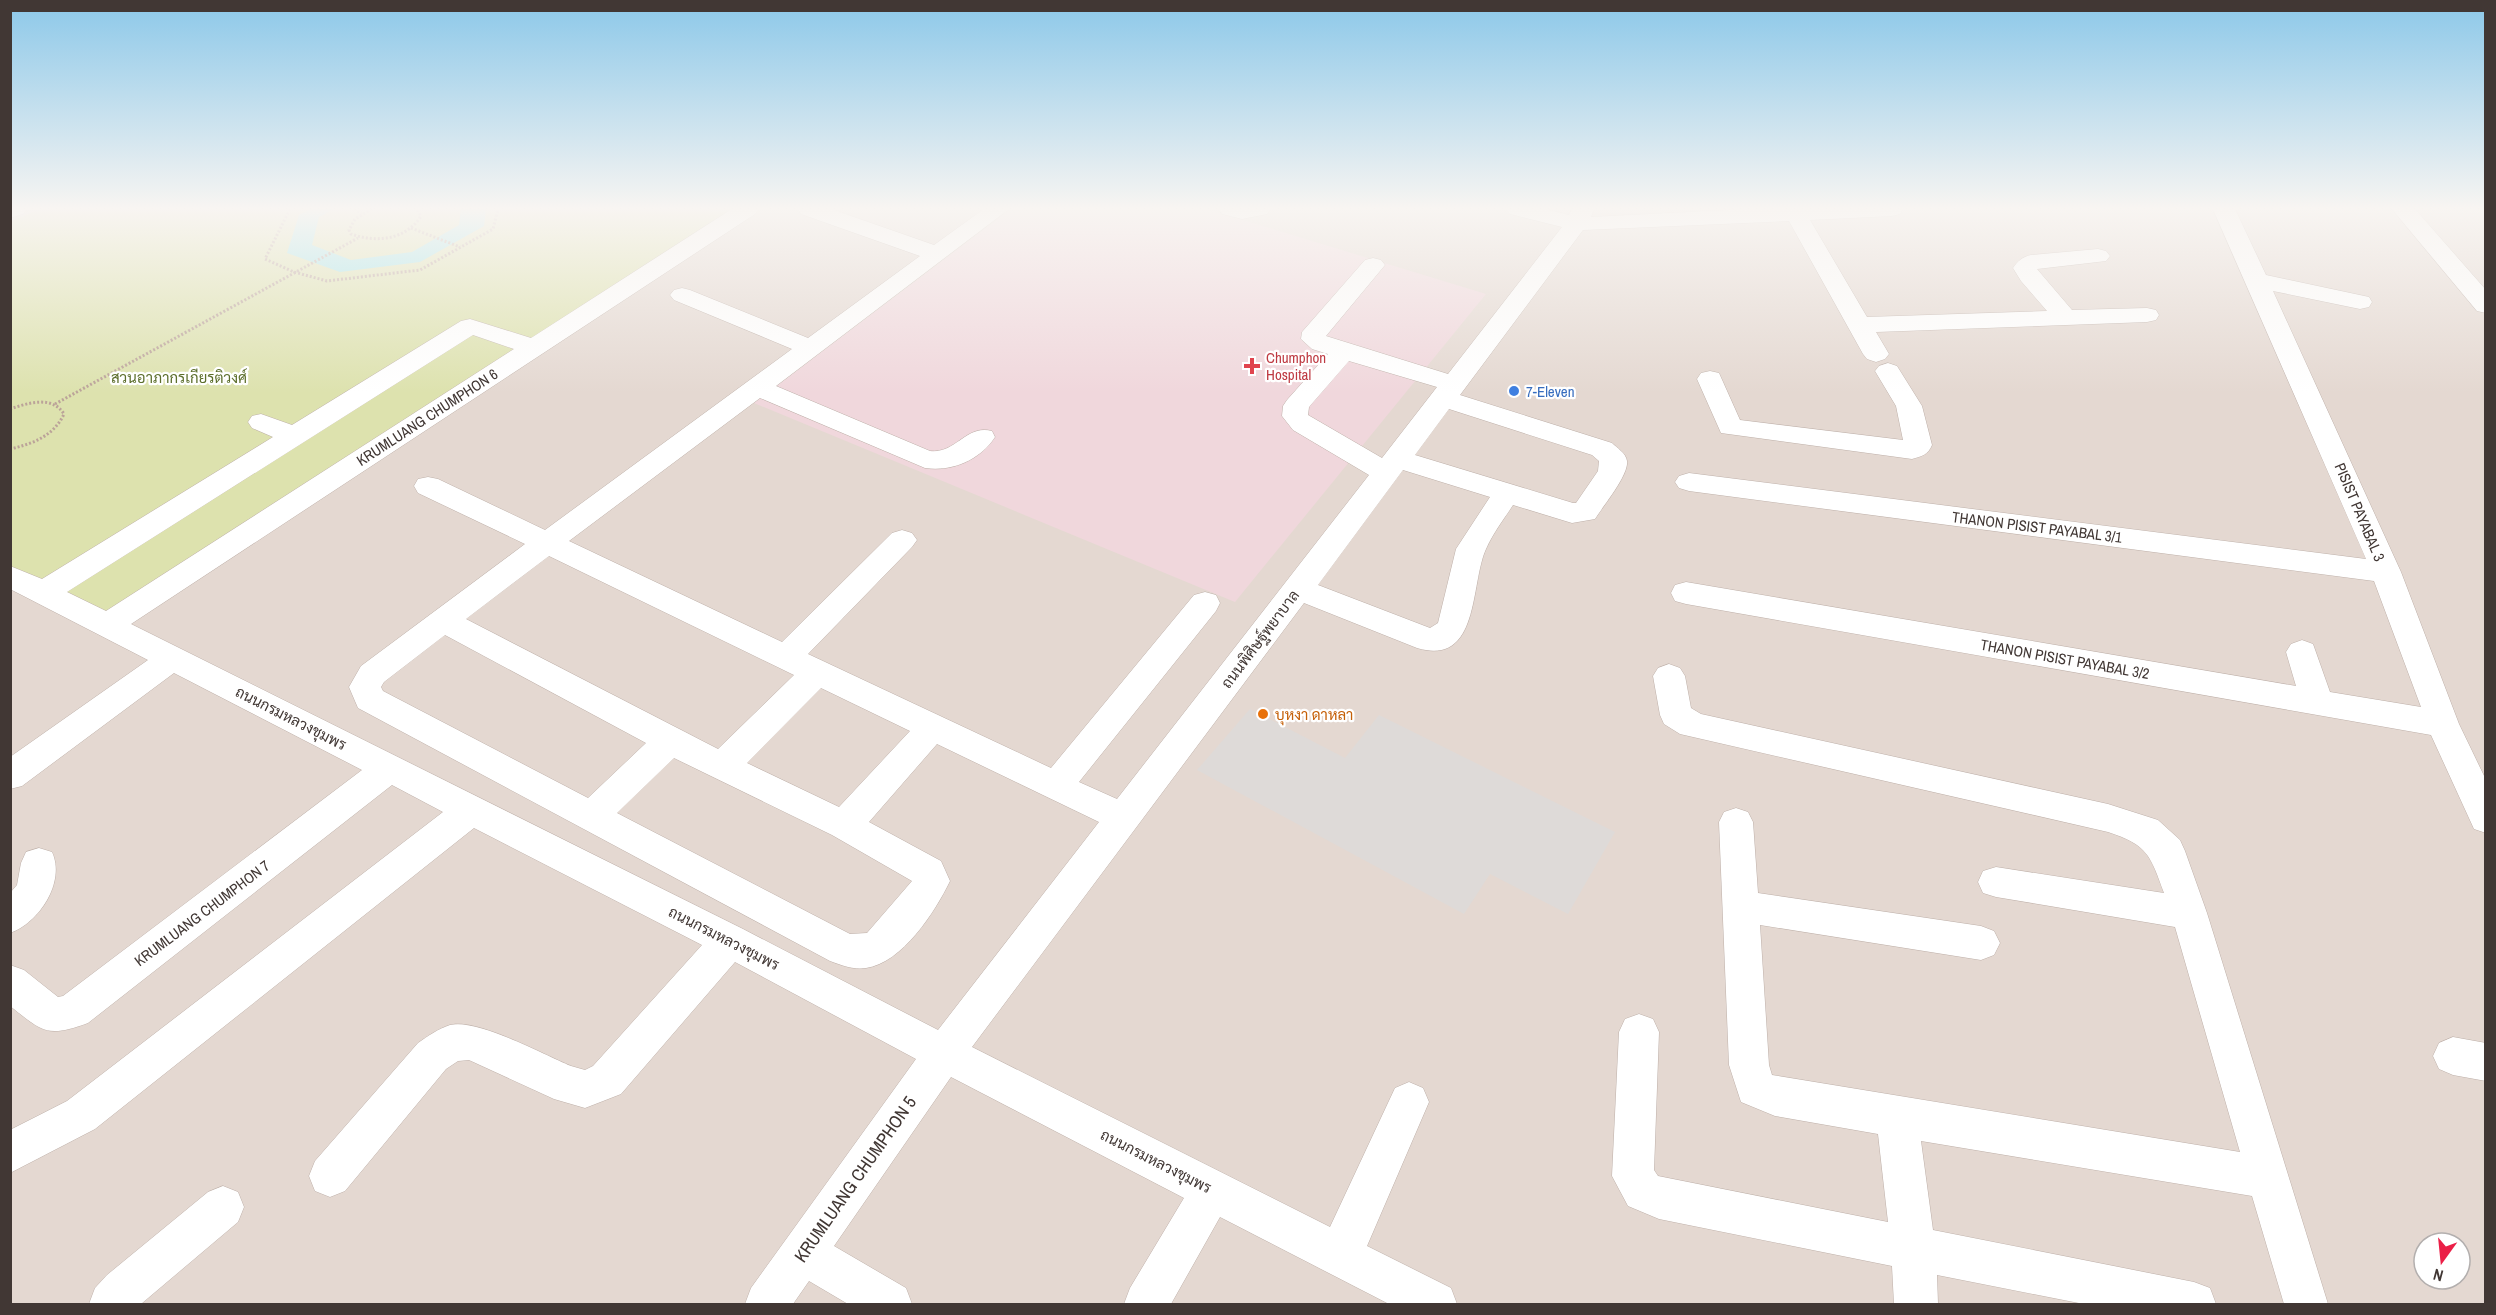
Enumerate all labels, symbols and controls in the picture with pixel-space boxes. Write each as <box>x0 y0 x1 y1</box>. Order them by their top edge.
place label: Chumphon Hospital <box>1266 347 1326 385</box>
marker: Chumphon Hospital <box>1243 357 1261 375</box>
street label: KRUMLUANG CHUMPHON 6 <box>352 363 502 471</box>
park label: สวนอาภากรเกียรติวงศ์ <box>111 367 247 388</box>
place label: 7-Eleven <box>1526 381 1575 402</box>
marker: 7-Eleven <box>1507 384 1521 398</box>
street label: PISIST PAYABAL 3 <box>2330 459 2390 565</box>
street label: THANON PISIST PAYABAL 3/1 <box>1951 506 2123 548</box>
street label: ถนนพิศิษฐ์พยาบาล <box>1216 585 1304 693</box>
street label: THANON PISIST PAYABAL 3/2 <box>1979 634 2151 684</box>
street label: ถนนกรมหลวงชุมพร <box>231 681 350 756</box>
place label: บุหงา ดาหลา <box>1275 704 1353 726</box>
marker: บุหงา ดาหลา <box>1256 707 1270 721</box>
street label: KRUMLUANG CHUMPHON 7 <box>130 855 274 971</box>
street label: ถนนกรมหลวงชุมพร <box>664 901 783 976</box>
street label: KRUMLUANG CHUMPHON 5 <box>788 1091 922 1267</box>
street label: ถนนกรมหลวงชุมพร <box>1096 1124 1215 1199</box>
north arrow <box>2412 1231 2472 1291</box>
text: N <box>2431 1264 2446 1287</box>

